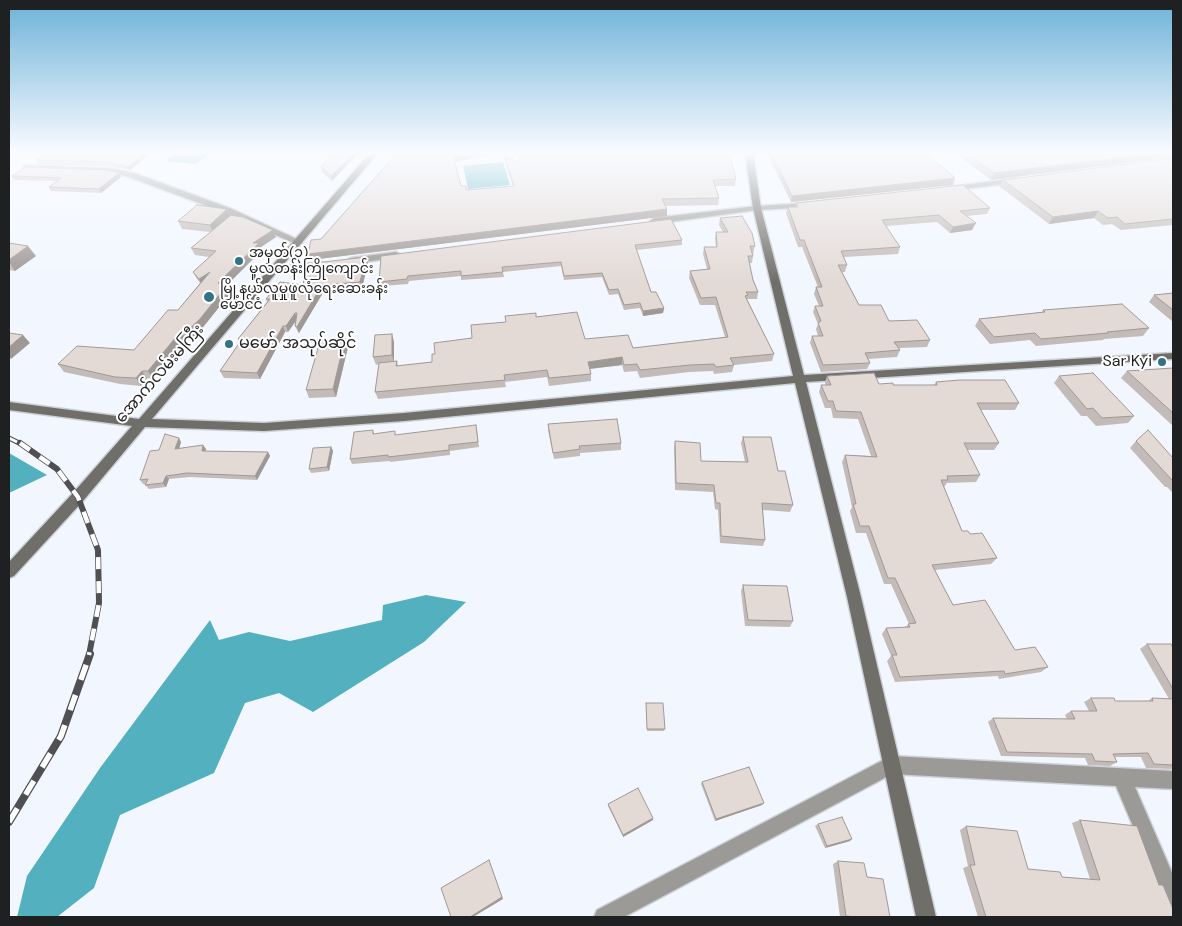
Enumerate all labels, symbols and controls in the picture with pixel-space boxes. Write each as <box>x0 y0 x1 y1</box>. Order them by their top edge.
place label: အမှတ်(၃) မူလတန်းကြိုကျောင်း <box>249 245 374 278</box>
marker: အမှတ်(၃) မူလတန်းကြိုကျောင်း <box>233 255 245 267</box>
place label: မြို့နယ်လူမှုဖူလုံရေးဆေးခန်း မောင်ငံ <box>220 281 388 314</box>
marker: မြို့နယ်လူမှုဖူလုံရေးဆေးခန်း မောင်ငံ <box>202 290 216 304</box>
street label: အောက်လမ်းမကြီး <box>112 321 208 427</box>
place label: မမော် အသုပ်ဆိုင် <box>239 334 356 354</box>
marker: မမော် အသုပ်ဆိုင် <box>223 338 235 350</box>
place label: Sar Kyi <box>1103 352 1152 372</box>
marker: Sar Kyi <box>1156 356 1168 368</box>

